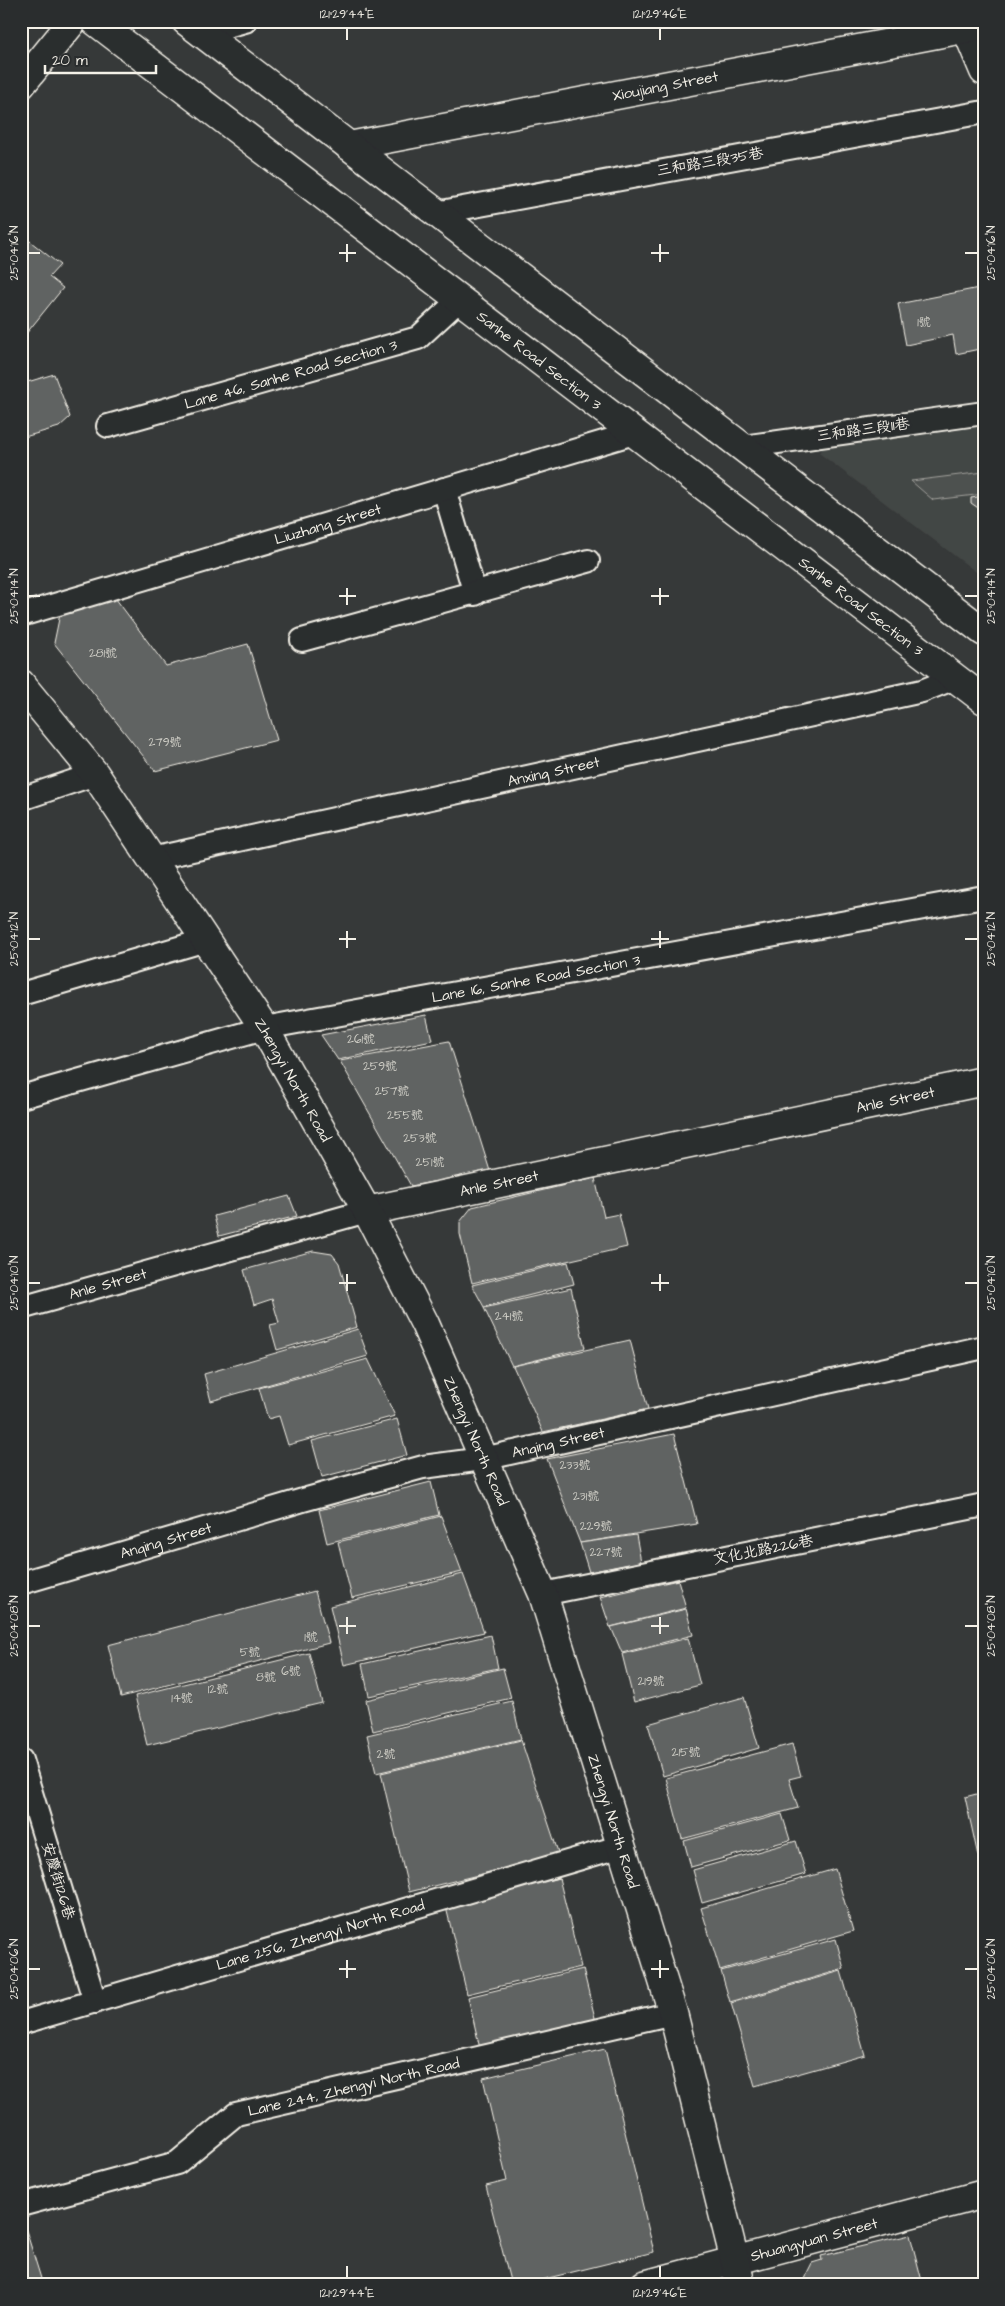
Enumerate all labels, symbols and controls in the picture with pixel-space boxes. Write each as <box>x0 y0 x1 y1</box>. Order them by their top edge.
text: 121°29'44"E <box>320 6 374 23</box>
text: 121°29'46"E <box>633 6 687 23</box>
scale bar <box>45 42 156 74</box>
text: 20 m <box>52 50 88 71</box>
street label: Xioujiang Street <box>611 65 720 106</box>
street label: 三和路三段35巷 <box>655 142 765 182</box>
text: 25°04'16"N <box>6 225 23 281</box>
text: 25°04'16"N <box>983 225 1000 281</box>
street label: Sanhe Road Section 3 <box>472 306 606 415</box>
house number: 1號 <box>917 314 931 331</box>
street label: Lane 46, Sanhe Road Section 3 <box>182 334 400 414</box>
street label: 三和路三段11巷 <box>815 413 911 447</box>
street label: Liuzhang Street <box>272 498 384 550</box>
street label: Sanhe Road Section 3 <box>794 552 928 661</box>
text: 25°04'14"N <box>6 568 23 624</box>
text: 25°04'14"N <box>983 568 1000 624</box>
house number: 281號 <box>89 645 117 662</box>
house number: 279號 <box>148 734 182 751</box>
street label: Anxing Street <box>505 751 602 792</box>
text: 25°04'12"N <box>6 911 23 966</box>
text: 25°04'12"N <box>983 911 1000 966</box>
street label: Lane 16, Sanhe Road Section 3 <box>430 949 642 1008</box>
street label: Zhengyi North Road <box>250 1014 337 1146</box>
house number: 261號 <box>347 1031 375 1048</box>
house number: 259號 <box>363 1058 397 1075</box>
street label: Anle Street <box>854 1081 937 1118</box>
house number: 257號 <box>375 1083 409 1100</box>
house number: 255號 <box>387 1107 423 1124</box>
house number: 253號 <box>403 1130 437 1147</box>
house number: 251號 <box>416 1154 444 1171</box>
street label: Anle Street <box>458 1165 540 1202</box>
text: 25°04'10"N <box>6 1255 23 1311</box>
text: 25°04'10"N <box>983 1255 1000 1311</box>
street label: Anle Street <box>66 1263 149 1305</box>
house number: 241號 <box>495 1308 523 1325</box>
street label: Zhengyi North Road <box>439 1373 514 1509</box>
street label: Anqing Street <box>510 1422 607 1463</box>
house number: 233號 <box>559 1457 591 1474</box>
house number: 231號 <box>573 1488 599 1505</box>
street label: Anqing Street <box>117 1517 214 1564</box>
house number: 229號 <box>580 1518 612 1535</box>
street label: 文化北路226巷 <box>711 1530 815 1570</box>
house number: 227號 <box>589 1544 623 1561</box>
text: 25°04'08"N <box>6 1595 23 1657</box>
text: 25°04'08"N <box>983 1595 1000 1657</box>
house number: 1號 <box>304 1629 318 1646</box>
house number: 5號 <box>240 1644 260 1661</box>
house number: 6號 <box>281 1663 301 1680</box>
house number: 8號 <box>256 1669 276 1686</box>
house number: 219號 <box>637 1673 665 1690</box>
house number: 12號 <box>208 1681 228 1698</box>
house number: 14號 <box>171 1690 193 1707</box>
house number: 215號 <box>672 1744 700 1761</box>
house number: 2號 <box>377 1746 395 1763</box>
street label: Zhengyi North Road <box>583 1751 644 1891</box>
street label: 安慶街126巷 <box>36 1840 80 1922</box>
street label: Lane 256, Zhengyi North Road <box>214 1894 427 1975</box>
text: 25°04'06"N <box>6 1938 23 2000</box>
text: 25°04'06"N <box>983 1938 1000 2000</box>
street label: Lane 244, Zhengyi North Road <box>246 2052 462 2121</box>
street label: Shuangyuan Street <box>748 2212 880 2267</box>
text: 121°29'44"E <box>320 2285 374 2302</box>
text: 121°29'46"E <box>633 2285 687 2302</box>

